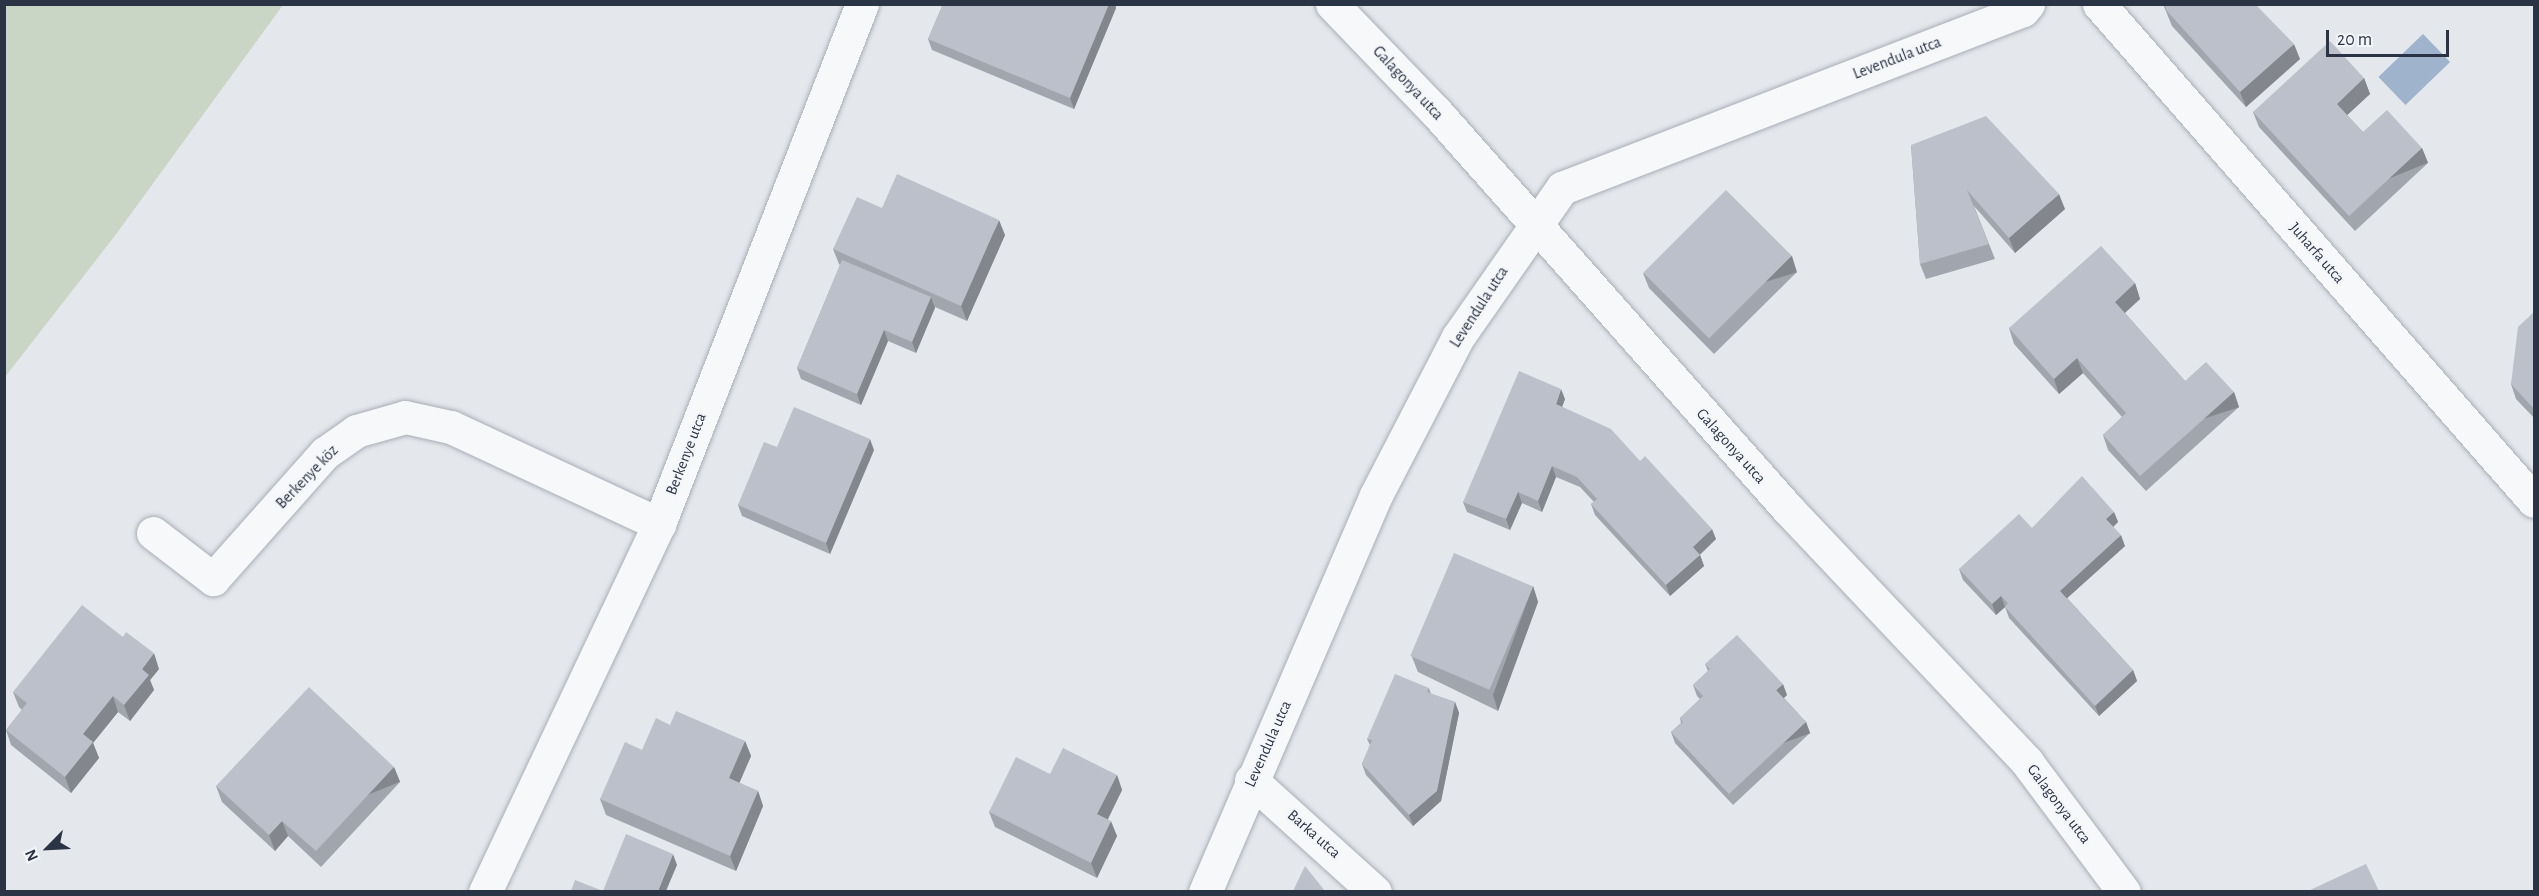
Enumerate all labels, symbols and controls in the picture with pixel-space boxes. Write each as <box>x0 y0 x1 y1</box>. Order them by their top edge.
scale bar <box>2329 18 2452 56</box>
text: 20 m <box>2337 31 2372 49</box>
street label: Levendula utca <box>1850 32 1944 84</box>
street label: Galagonya utca <box>1369 42 1447 124</box>
street label: Juharfa utca <box>2285 218 2349 288</box>
street label: Levendula utca <box>1446 263 1512 351</box>
street label: Galagonya utca <box>1692 404 1770 488</box>
street label: Berkenye utca <box>662 410 710 498</box>
street label: Berkenye köz <box>272 441 342 513</box>
street label: Levendula utca <box>1240 698 1296 790</box>
street label: Galagonya utca <box>2023 760 2095 848</box>
street label: Barka utca <box>1283 806 1345 862</box>
north arrow <box>18 818 78 878</box>
text: N <box>22 847 41 864</box>

